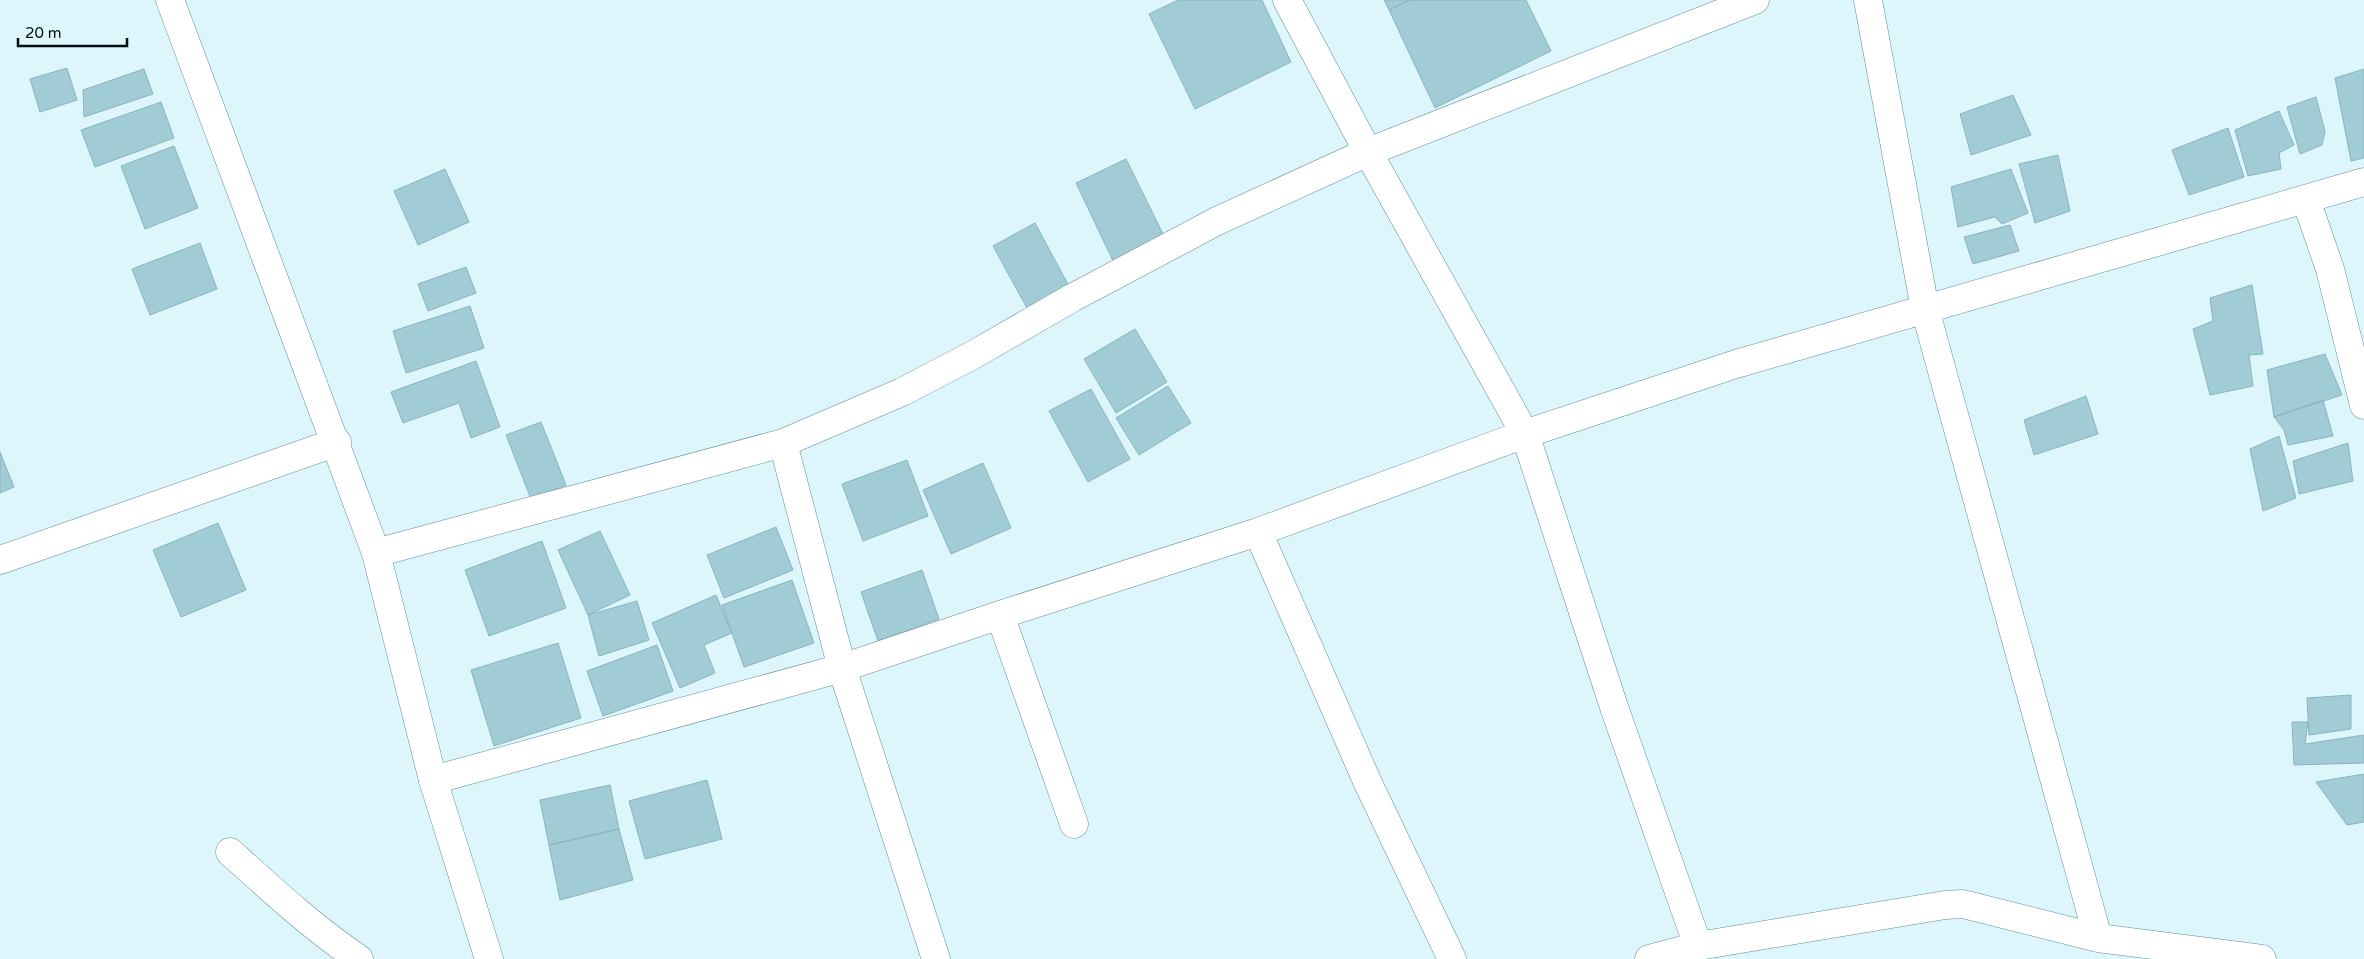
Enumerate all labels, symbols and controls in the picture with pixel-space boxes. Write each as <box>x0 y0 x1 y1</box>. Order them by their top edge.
scale bar <box>18 15 126 47</box>
text: 20 m <box>25 24 62 42</box>

